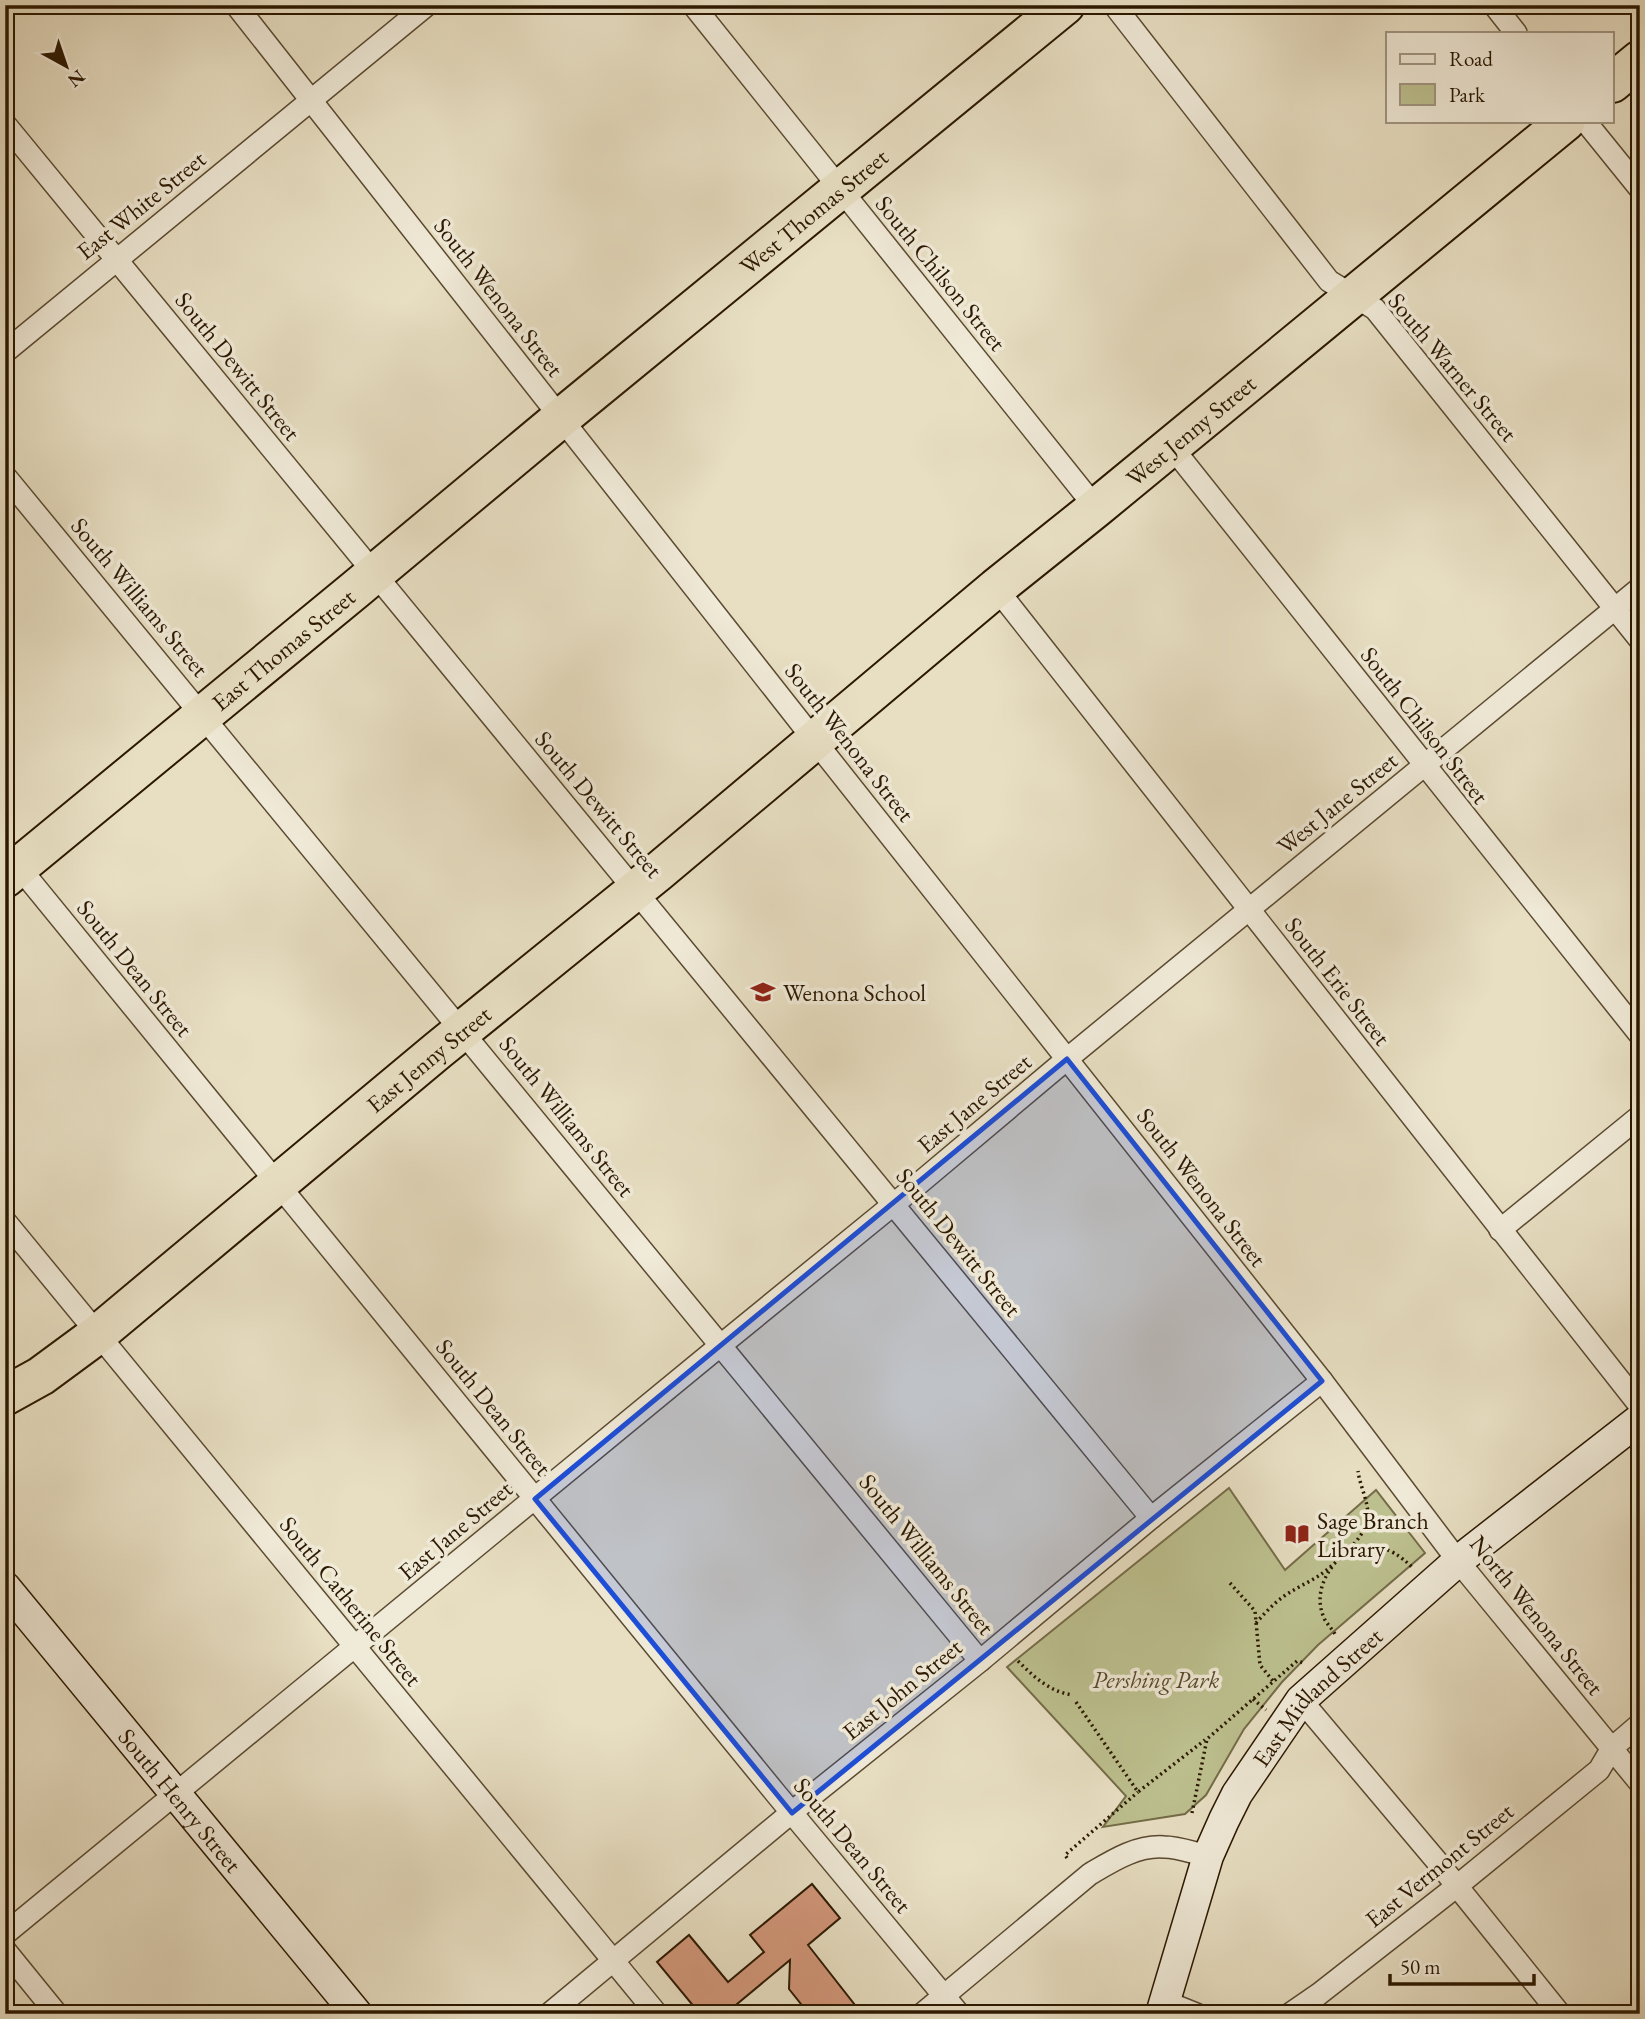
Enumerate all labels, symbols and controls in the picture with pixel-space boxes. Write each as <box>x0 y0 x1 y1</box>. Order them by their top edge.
north arrow <box>32 32 102 102</box>
legend <box>1386 32 1614 122</box>
text: Road <box>1449 45 1493 72</box>
text: N <box>62 64 91 94</box>
text: Park <box>1449 81 1486 108</box>
street label: West Thomas Street <box>733 141 894 281</box>
street label: East White Street <box>70 143 212 267</box>
street label: South Chilson Street <box>869 189 1014 357</box>
street label: South Wenona Street <box>427 211 571 383</box>
street label: South Dewitt Street <box>168 285 308 447</box>
street label: South Warner Street <box>1382 286 1525 448</box>
street label: West Jenny Street <box>1119 367 1262 493</box>
street label: South Williams Street <box>64 511 216 683</box>
street label: East Thomas Street <box>205 581 361 717</box>
street label: South Chilson Street <box>1354 640 1496 810</box>
street label: South Wenona Street <box>778 656 922 828</box>
street label: South Dewitt Street <box>528 724 670 884</box>
street label: West Jane Street <box>1270 745 1404 861</box>
street label: South Dean Street <box>70 893 200 1043</box>
street label: South Erie Street <box>1278 910 1398 1052</box>
place label: Wenona School <box>783 977 926 1008</box>
school or university icon: Wenona School <box>749 978 777 1006</box>
street label: East Jenny Street <box>360 998 497 1119</box>
street label: South Williams Street <box>492 1029 642 1203</box>
street label: East Jane Street <box>910 1046 1038 1160</box>
street label: South Wenona Street <box>1130 1101 1274 1273</box>
street label: South Dewitt Street <box>889 1161 1029 1323</box>
street label: South Dean Street <box>429 1332 559 1482</box>
street label: South Williams Street <box>852 1467 1002 1641</box>
street label: East Jane Street <box>391 1473 519 1587</box>
place label: Sage Branch Library <box>1317 1505 1429 1564</box>
street label: South Catherine Street <box>273 1510 429 1693</box>
library icon: Sage Branch Library <box>1283 1520 1311 1548</box>
street label: North Wenona Street <box>1463 1529 1611 1702</box>
street label: East Midland Street <box>1245 1620 1389 1772</box>
street label: East John Street <box>836 1631 968 1747</box>
park label: Pershing Park <box>1093 1664 1219 1695</box>
street label: South Henry Street <box>112 1721 249 1879</box>
street label: South Dean Street <box>787 1771 919 1920</box>
street label: East Vermont Street <box>1359 1795 1520 1934</box>
scale bar <box>1390 1942 1533 1986</box>
text: 50 m <box>1400 1953 1441 1980</box>

